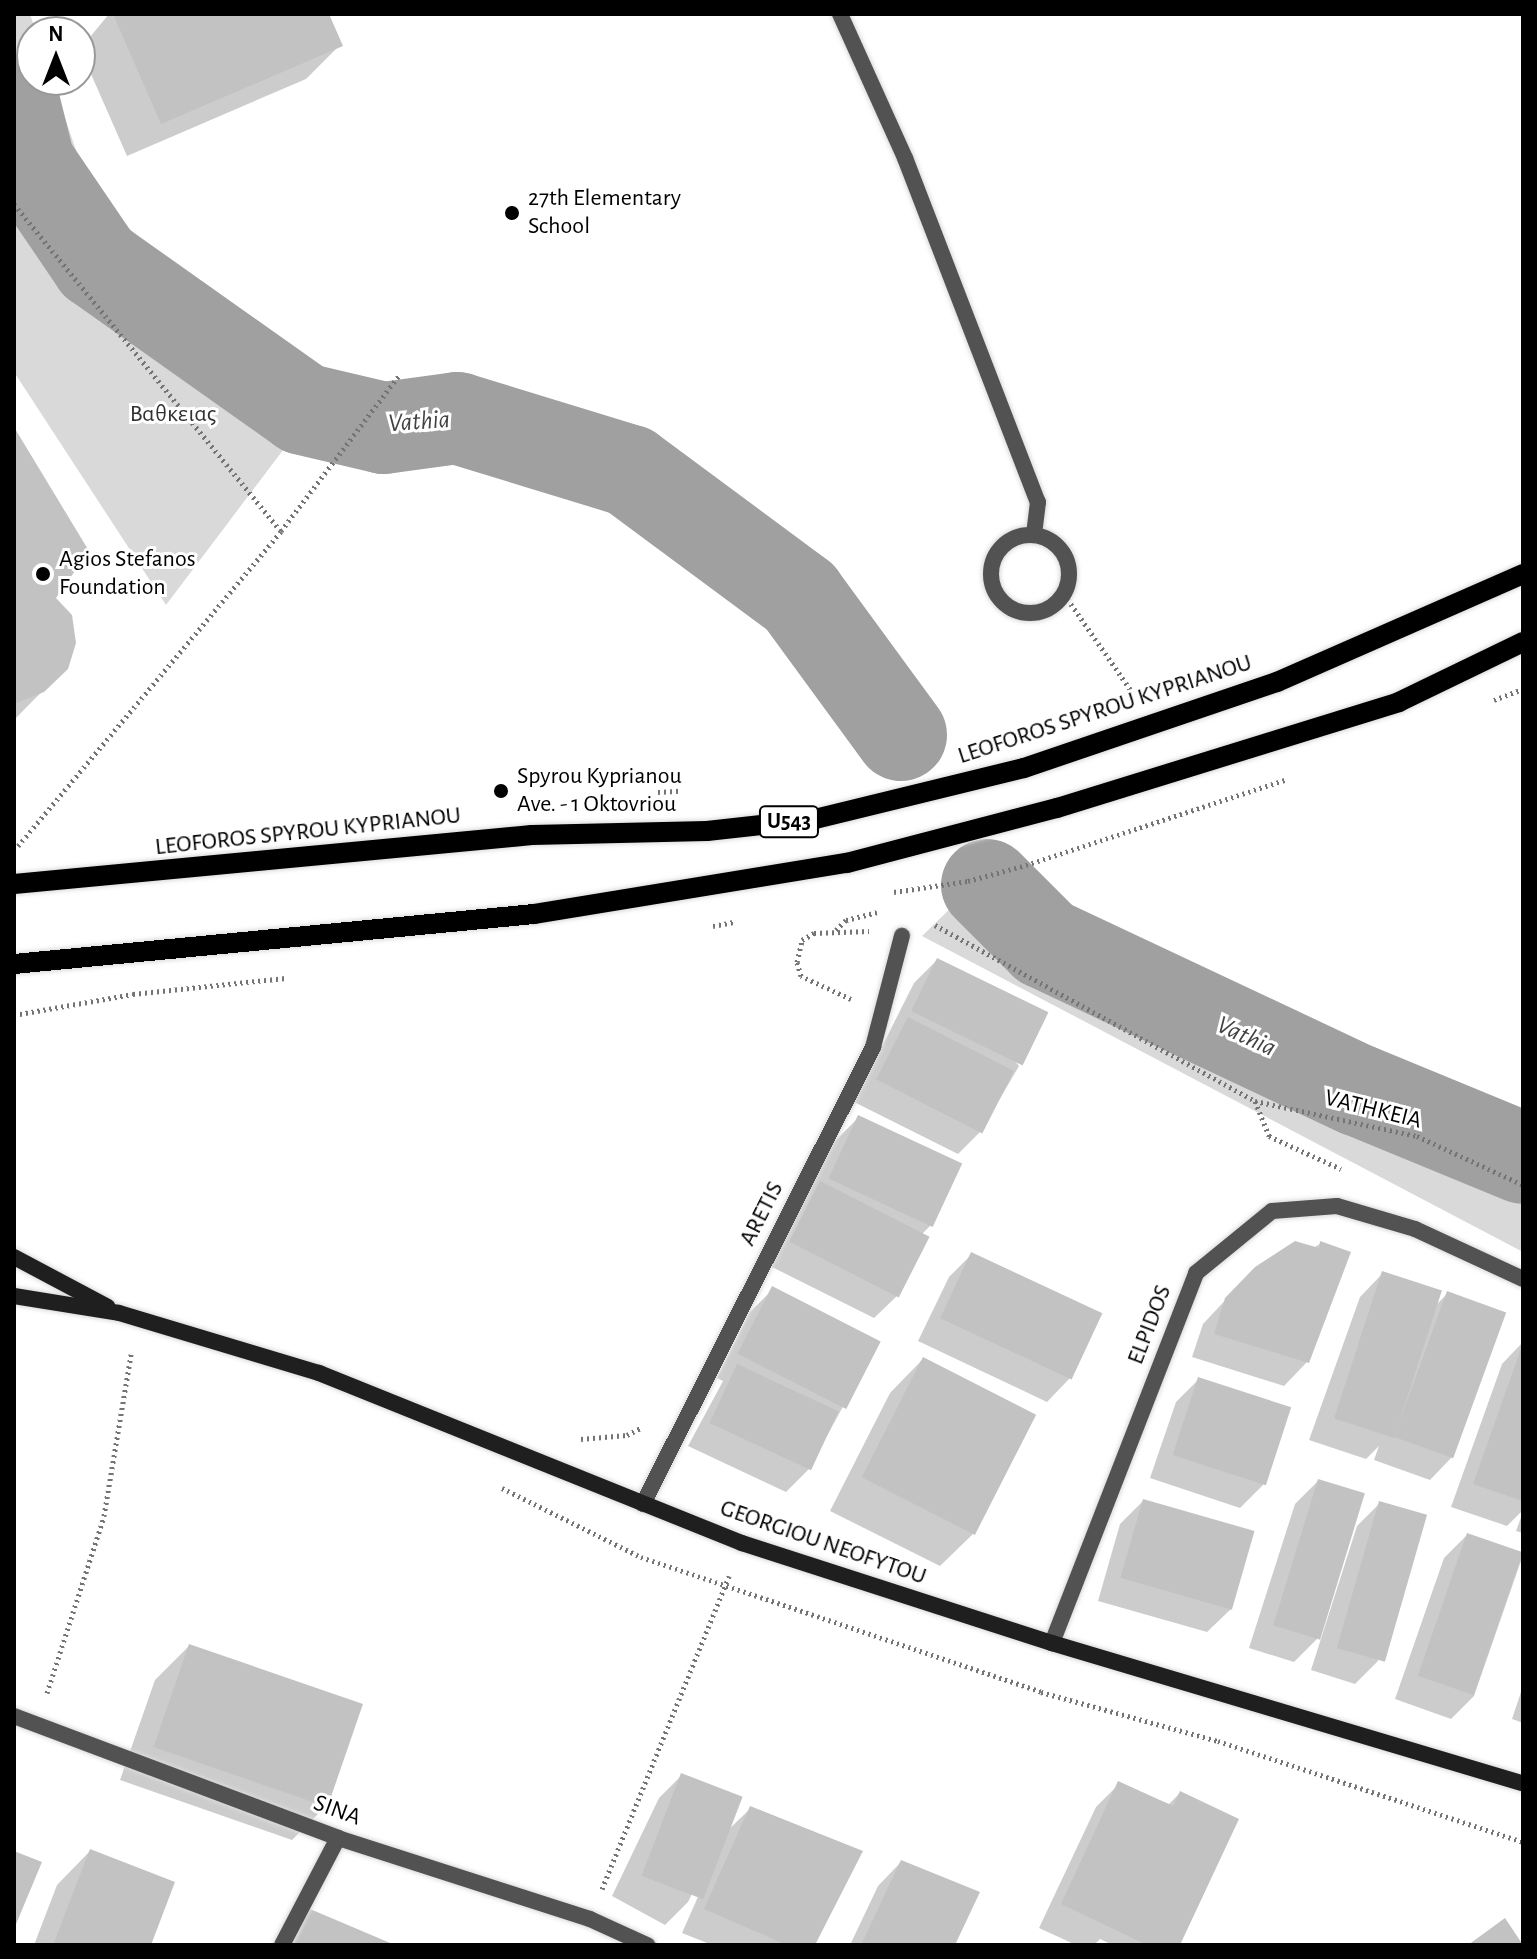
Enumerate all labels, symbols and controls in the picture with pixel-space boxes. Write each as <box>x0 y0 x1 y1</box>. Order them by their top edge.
north arrow <box>16 16 96 96</box>
text: N <box>48 23 64 45</box>
place label: 27th Elementary School <box>528 185 681 241</box>
marker: 27th Elementary School <box>503 204 521 222</box>
park label: Βαθκειας <box>130 401 216 429</box>
water label: Vathia <box>387 404 451 440</box>
place label: Agios Stefanos Foundation <box>59 546 196 602</box>
marker: Agios Stefanos Foundation <box>34 565 52 583</box>
street label: LEOFOROS SPYROU KYPRIANOU <box>954 649 1256 771</box>
place label: Spyrou Kyprianou Ave. - 1 Oktovriou <box>517 763 682 819</box>
marker: Spyrou Kyprianou Ave. - 1 Oktovriou <box>492 782 510 800</box>
street label: LEOFOROS SPYROU KYPRIANOU <box>154 802 462 862</box>
road number: U543 <box>757 804 821 840</box>
water label: Vathia <box>1211 1010 1281 1064</box>
street label: VATHKEIA <box>1322 1084 1424 1136</box>
street label: ARETIS <box>734 1177 790 1251</box>
street label: ELPIDOS <box>1122 1281 1178 1369</box>
street label: GEORGIOU NEOFYTOU <box>716 1494 930 1592</box>
street label: SINA <box>310 1789 364 1833</box>

